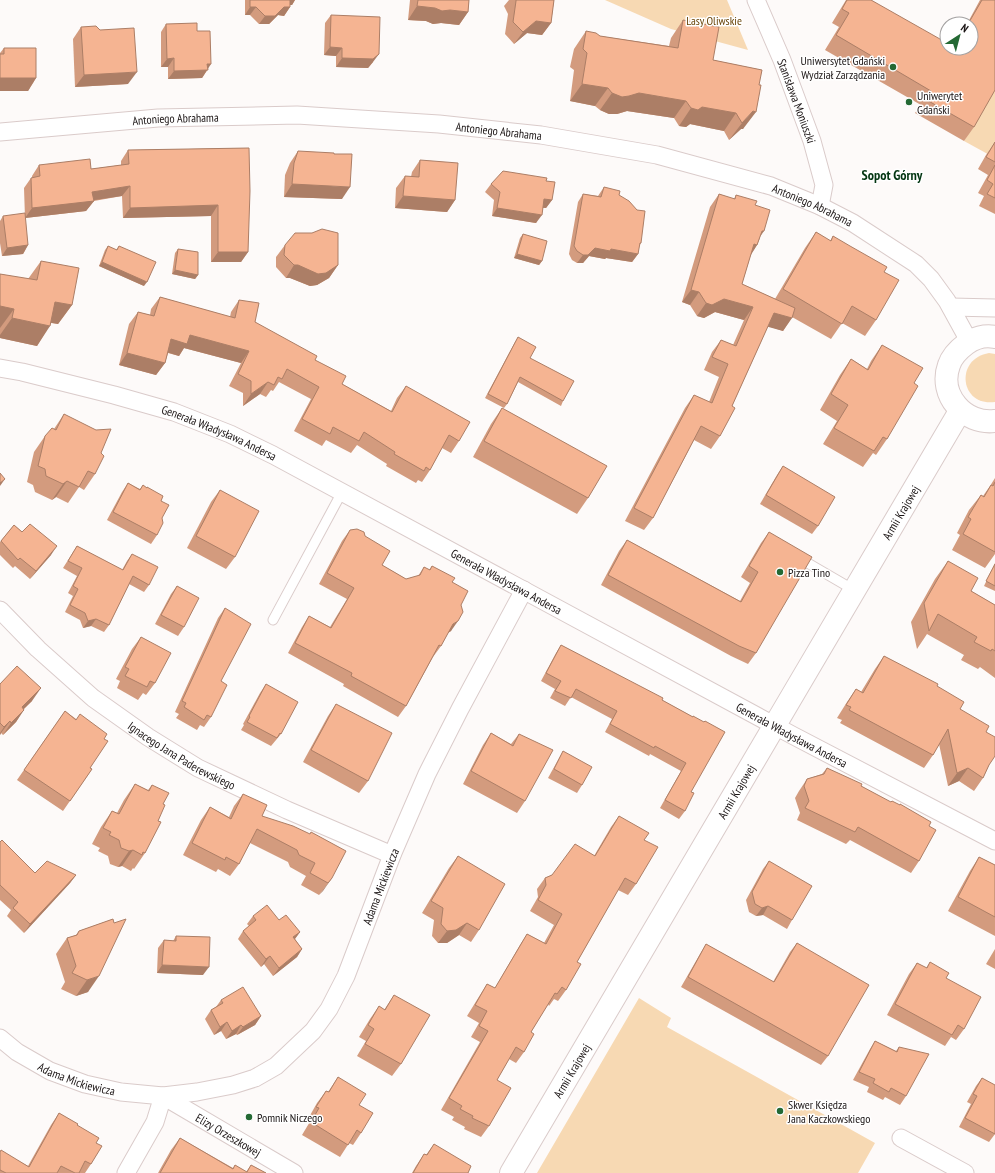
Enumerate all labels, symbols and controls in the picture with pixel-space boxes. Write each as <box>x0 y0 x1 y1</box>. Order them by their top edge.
park label: Lasy Oliwskie <box>686 13 742 28</box>
north arrow <box>939 16 979 56</box>
text: N <box>958 20 971 35</box>
place label: Uniwersytet Gdański Wydział Zarządzania <box>801 53 885 82</box>
street label: Stanisława Moniuszki <box>775 57 820 145</box>
marker: Uniwersytet Gdański Wydział Zarządzania <box>888 62 898 72</box>
place label: Uniwerytet Gdański <box>917 88 963 117</box>
marker: Uniwerytet Gdański <box>904 97 914 107</box>
street label: Antoniego Abrahama <box>132 109 219 128</box>
street label: Antoniego Abrahama <box>455 118 543 143</box>
district label: Sopot Górny <box>862 166 923 184</box>
street label: Antoniego Abrahama <box>770 180 856 229</box>
street label: Generała Władysława Andersa <box>160 401 280 463</box>
street label: Armii Krajowej <box>879 482 922 542</box>
street label: Generała Władysława Andersa <box>449 545 565 617</box>
place label: Pizza Tino <box>788 565 830 580</box>
marker: Pizza Tino <box>775 567 785 577</box>
street label: Generała Władysława Andersa <box>734 699 850 770</box>
street label: Ignacego Jana Paderewskiego <box>125 718 238 792</box>
street label: Armii Krajowej <box>714 761 758 821</box>
street label: Adama Mickiewicza <box>359 846 402 927</box>
street label: Armii Krajowej <box>550 1041 593 1100</box>
street label: Adama Mickiewicza <box>36 1058 117 1098</box>
place label: Skwer Księdza Jana Kaczkowskiego <box>787 1097 870 1126</box>
marker: Skwer Księdza Jana Kaczkowskiego <box>775 1106 785 1116</box>
street label: Elizy Orzeszkowej <box>193 1110 264 1160</box>
place label: Pomnik Niczego <box>257 1110 322 1125</box>
marker: Pomnik Niczego <box>244 1112 254 1122</box>

